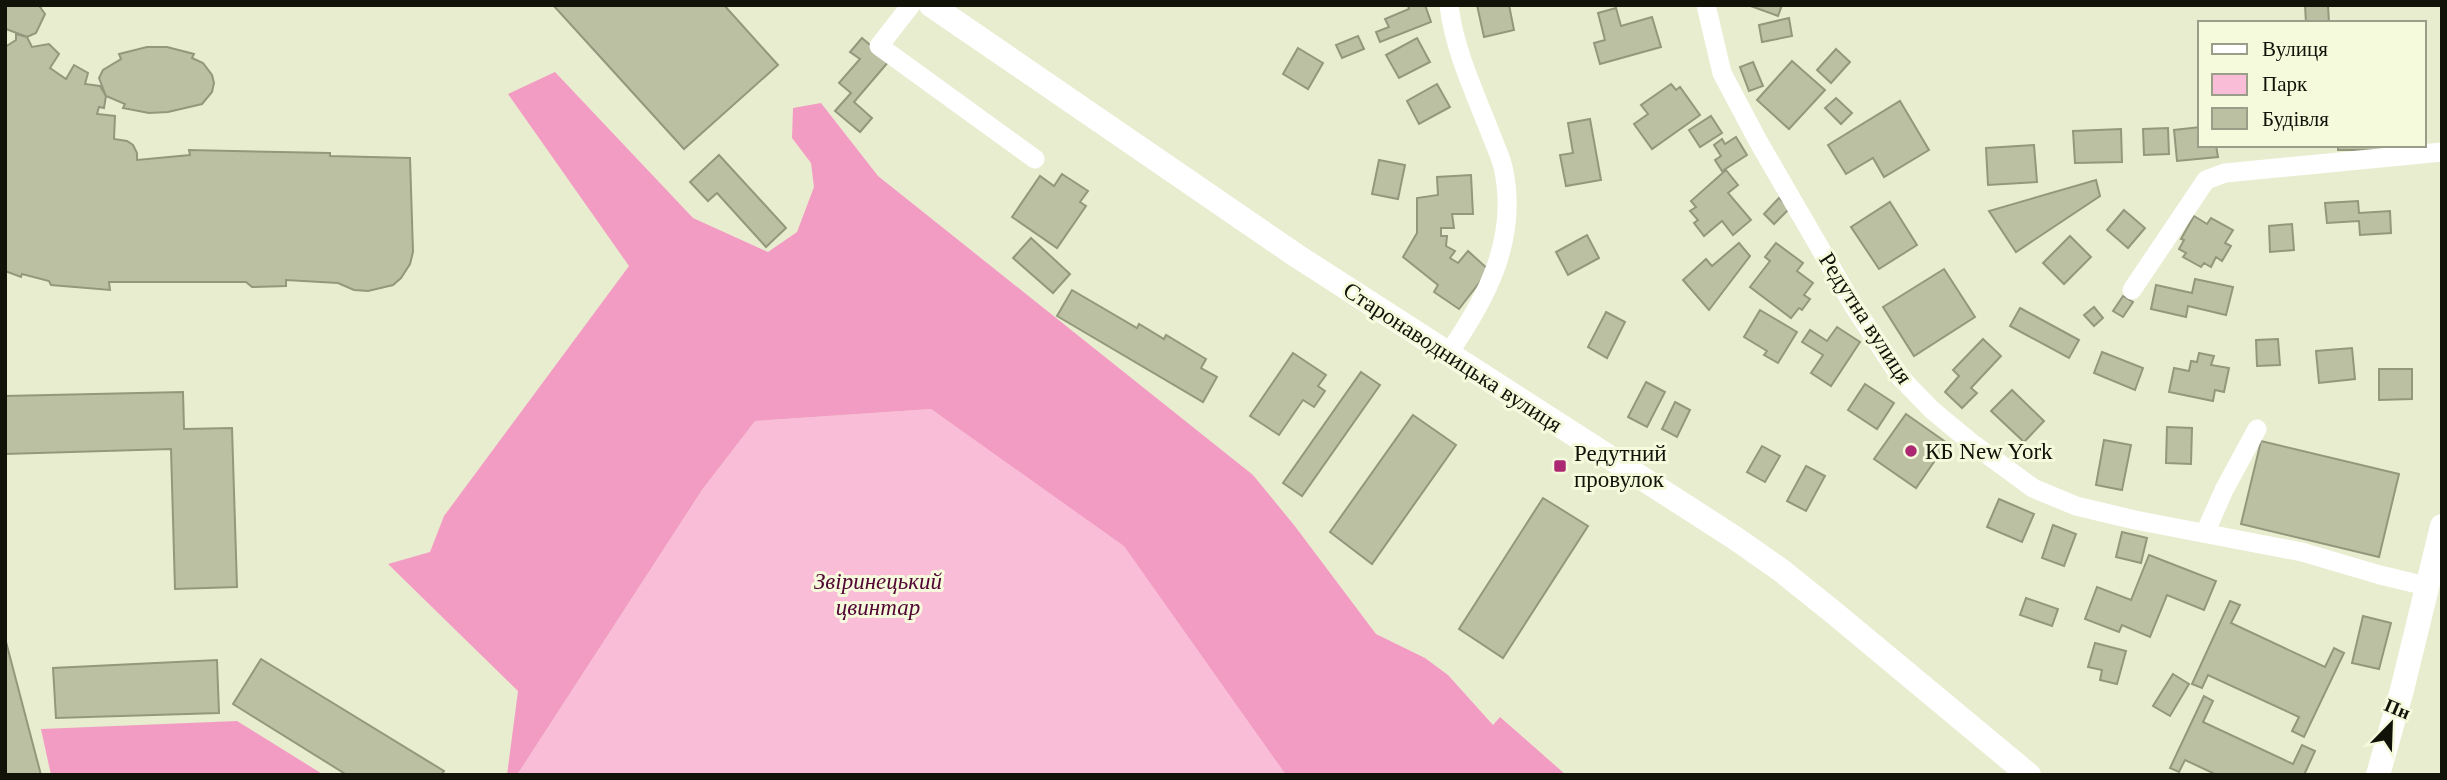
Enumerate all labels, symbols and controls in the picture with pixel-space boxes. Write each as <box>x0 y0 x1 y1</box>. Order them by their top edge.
legend <box>2198 21 2426 147</box>
text: Вулиця <box>2262 37 2328 61</box>
text: Парк <box>2262 72 2308 96</box>
text: Будівля <box>2262 107 2329 131</box>
street label: Редутна вулиця <box>1814 248 1917 389</box>
street label: Старонаводницька вулиця <box>1339 277 1567 438</box>
place label: КБ New York <box>1925 439 2053 464</box>
place label: Редутний провулок <box>1574 441 1667 492</box>
marker: КБ New York <box>1903 443 1919 459</box>
marker: Редутний провулок <box>1552 458 1568 474</box>
park label: Звіринецький цвинтар <box>814 569 943 620</box>
north arrow <box>2356 689 2426 759</box>
text: Пн <box>2382 694 2413 724</box>

